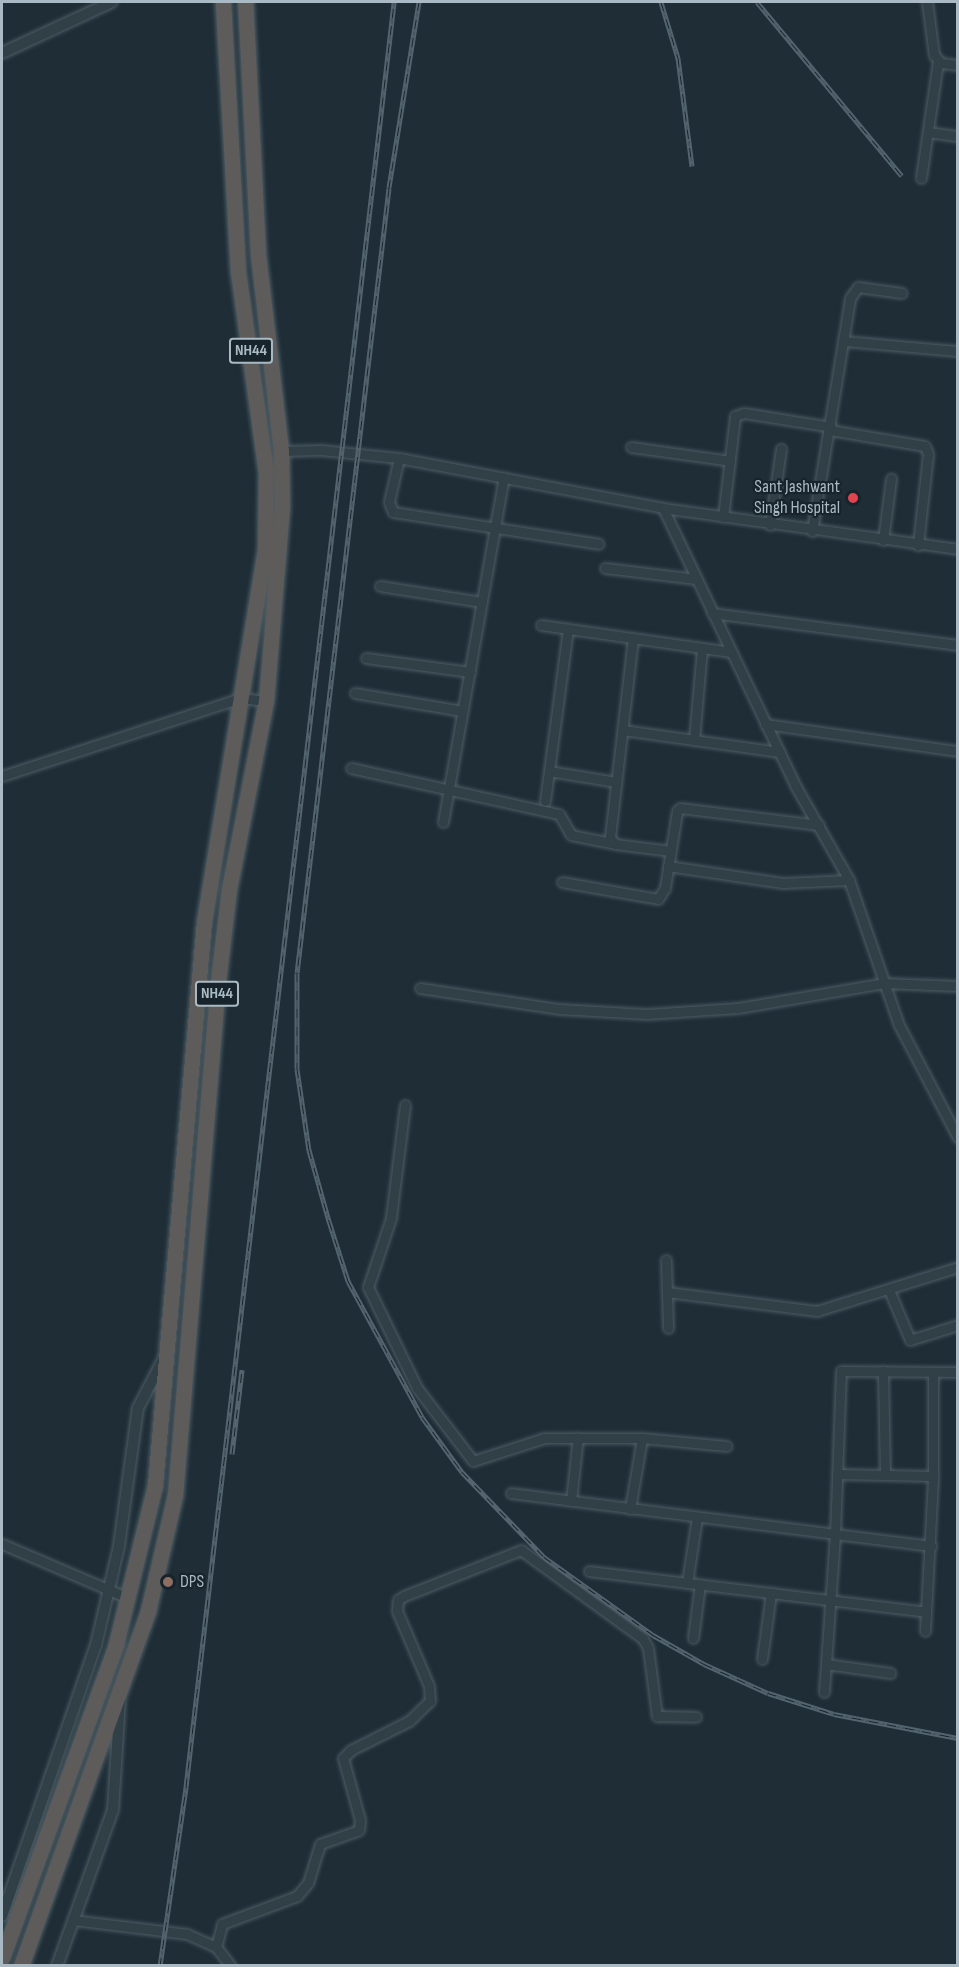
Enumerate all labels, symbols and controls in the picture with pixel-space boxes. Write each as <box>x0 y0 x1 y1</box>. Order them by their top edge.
road number: NH44 <box>228 338 274 364</box>
place label: Sant Jashwant Singh Hospital <box>754 477 840 520</box>
marker: Sant Jashwant Singh Hospital <box>844 489 862 507</box>
road number: NH44 <box>194 981 240 1007</box>
place label: DPS <box>180 1571 204 1593</box>
marker: DPS <box>161 1575 175 1589</box>

